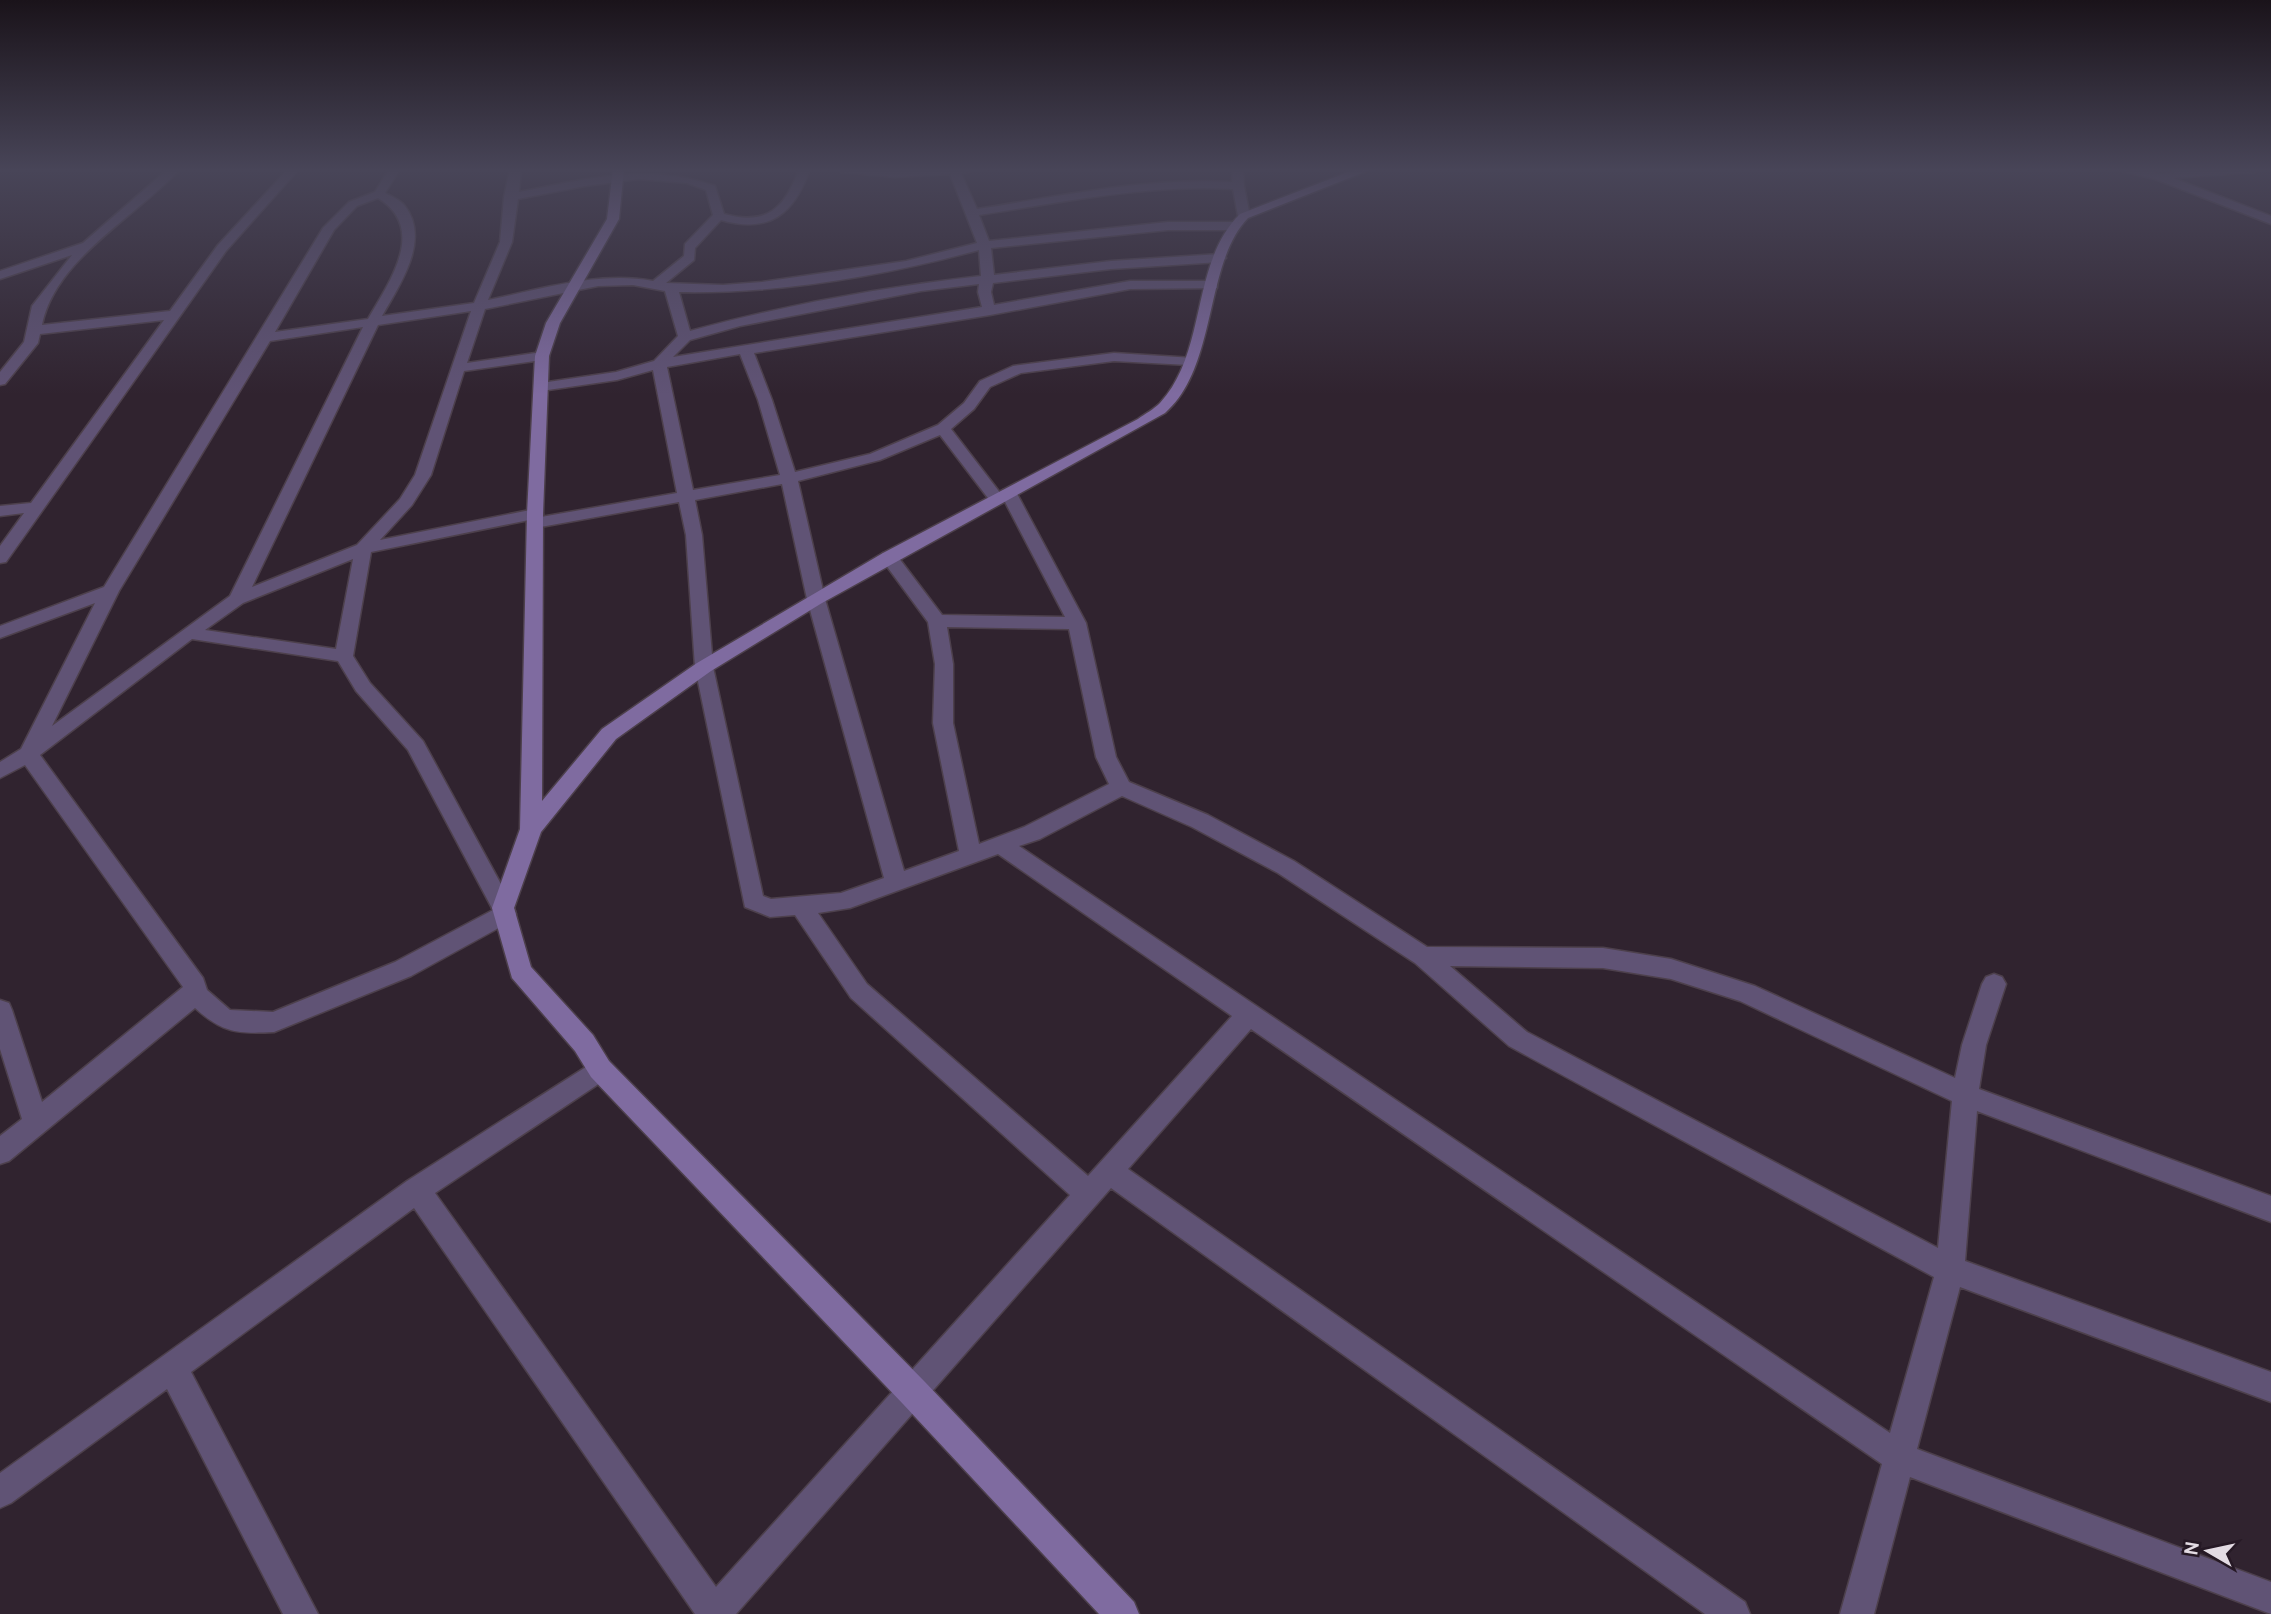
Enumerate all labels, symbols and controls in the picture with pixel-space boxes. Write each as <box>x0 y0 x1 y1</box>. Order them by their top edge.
north arrow <box>2173 1516 2243 1586</box>
text: N <box>2179 1540 2204 1557</box>

